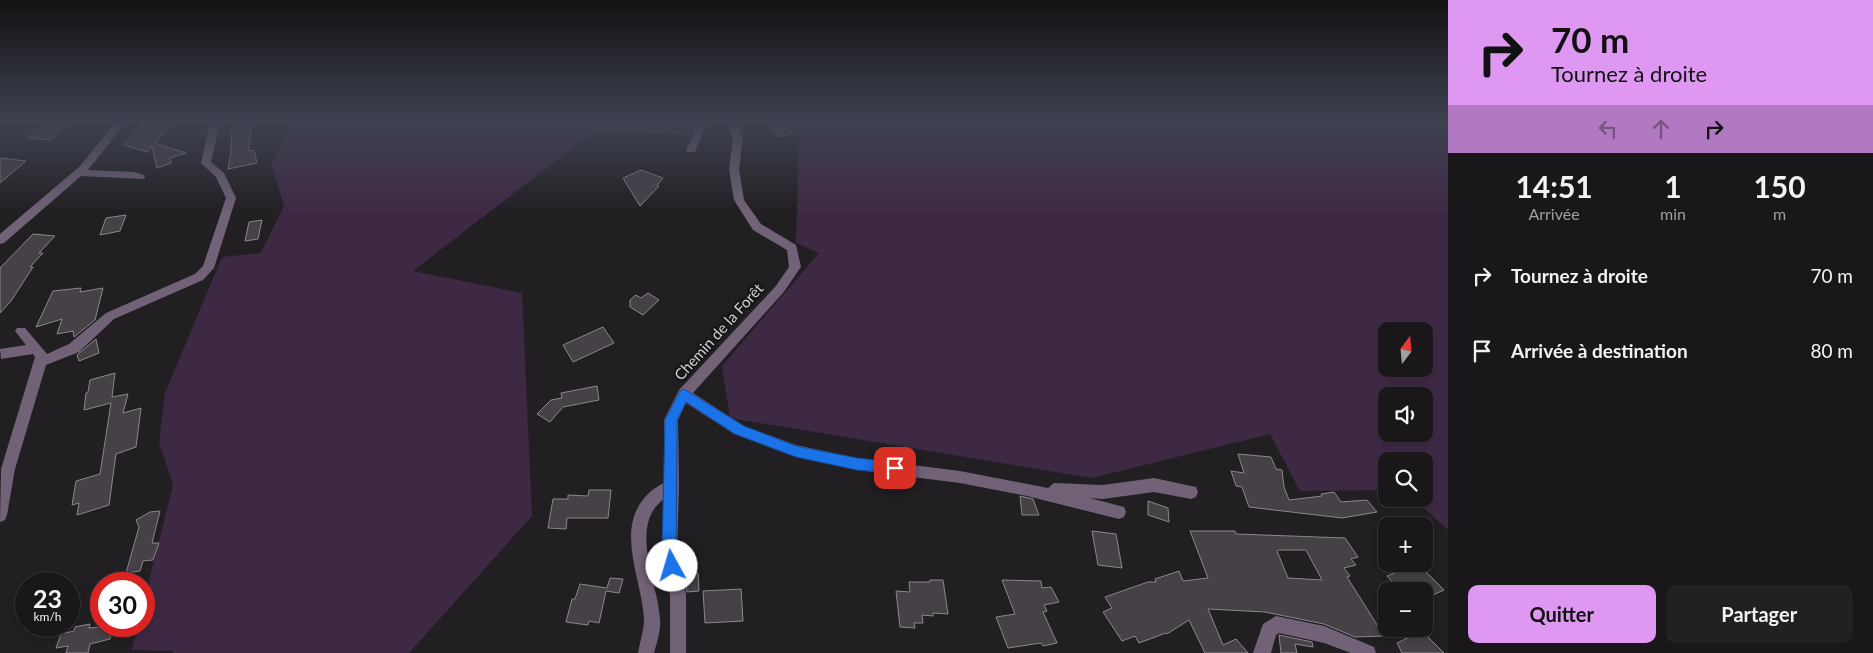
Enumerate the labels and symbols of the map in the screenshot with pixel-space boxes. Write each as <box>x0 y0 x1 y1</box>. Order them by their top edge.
street label: Chemin de la Forêt <box>670 279 767 383</box>
north arrow <box>1378 322 1432 378</box>
pin <box>874 447 916 489</box>
position arrow <box>645 539 697 591</box>
speed limit sign: 30 <box>90 572 155 637</box>

